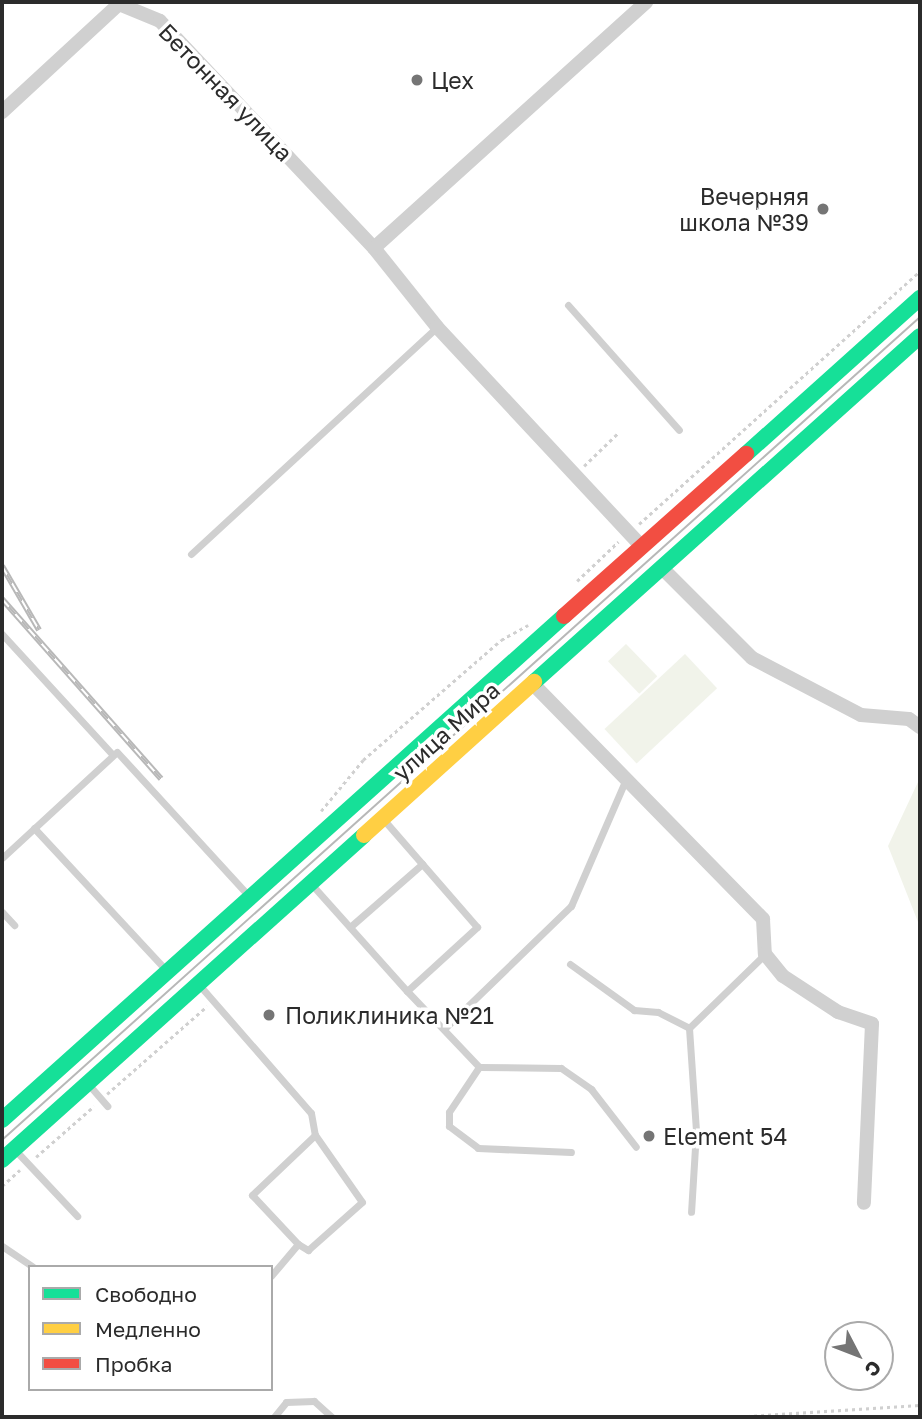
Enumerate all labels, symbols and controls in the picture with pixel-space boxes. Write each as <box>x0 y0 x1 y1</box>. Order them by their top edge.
street label: Бетонная улица <box>153 17 299 167</box>
place label: Цех <box>431 66 474 94</box>
marker: Цех <box>409 72 425 88</box>
place label: Вечерняя школа №39 <box>679 182 809 236</box>
marker: Вечерняя школа №39 <box>815 201 831 217</box>
street label: улица Мира <box>387 676 505 786</box>
place label: Поликлиника №21 <box>285 1001 494 1029</box>
marker: Поликлиника №21 <box>259 1005 279 1025</box>
place label: Element 54 <box>663 1122 787 1150</box>
marker: Element 54 <box>641 1128 657 1144</box>
legend <box>28 1265 273 1391</box>
text: Свободно <box>95 1281 197 1307</box>
text: Медленно <box>95 1316 201 1342</box>
north arrow <box>824 1321 894 1391</box>
text: Пробка <box>95 1351 173 1377</box>
text: С <box>860 1356 887 1382</box>

